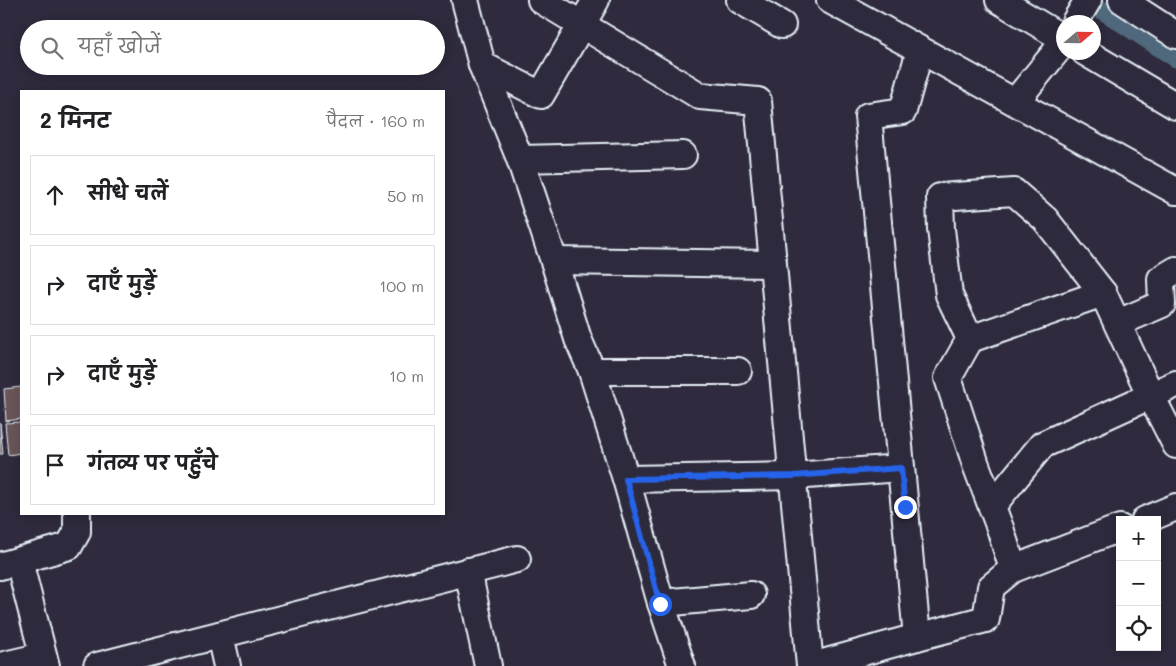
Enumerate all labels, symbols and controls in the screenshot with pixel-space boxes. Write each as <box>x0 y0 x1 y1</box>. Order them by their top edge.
north arrow <box>1056 15 1101 60</box>
search box <box>20 20 445 75</box>
text: यहाँ खोजें <box>78 33 161 58</box>
icon: search <box>38 34 66 62</box>
text: 2 मिनट <box>40 106 110 133</box>
text: पैदल · 160 m <box>326 110 425 131</box>
text: सीधे चलें <box>88 180 168 205</box>
icon: ahead <box>41 181 69 209</box>
text: 50 m <box>387 185 424 206</box>
text: दाएँ मुड़ें <box>88 270 156 295</box>
icon: right <box>41 271 69 299</box>
text: 100 m <box>379 275 424 296</box>
text: दाएँ मुड़ें <box>88 360 156 385</box>
icon: right <box>41 361 69 389</box>
text: 10 m <box>389 365 424 386</box>
text: गंतव्य पर पहुँचे <box>88 450 217 475</box>
icon: arrive <box>41 451 69 479</box>
route end <box>894 496 917 519</box>
map controls <box>1116 516 1161 651</box>
button: + <box>1116 516 1161 561</box>
button: − <box>1116 561 1161 606</box>
route start <box>649 593 672 616</box>
button: locate <box>1116 606 1161 651</box>

